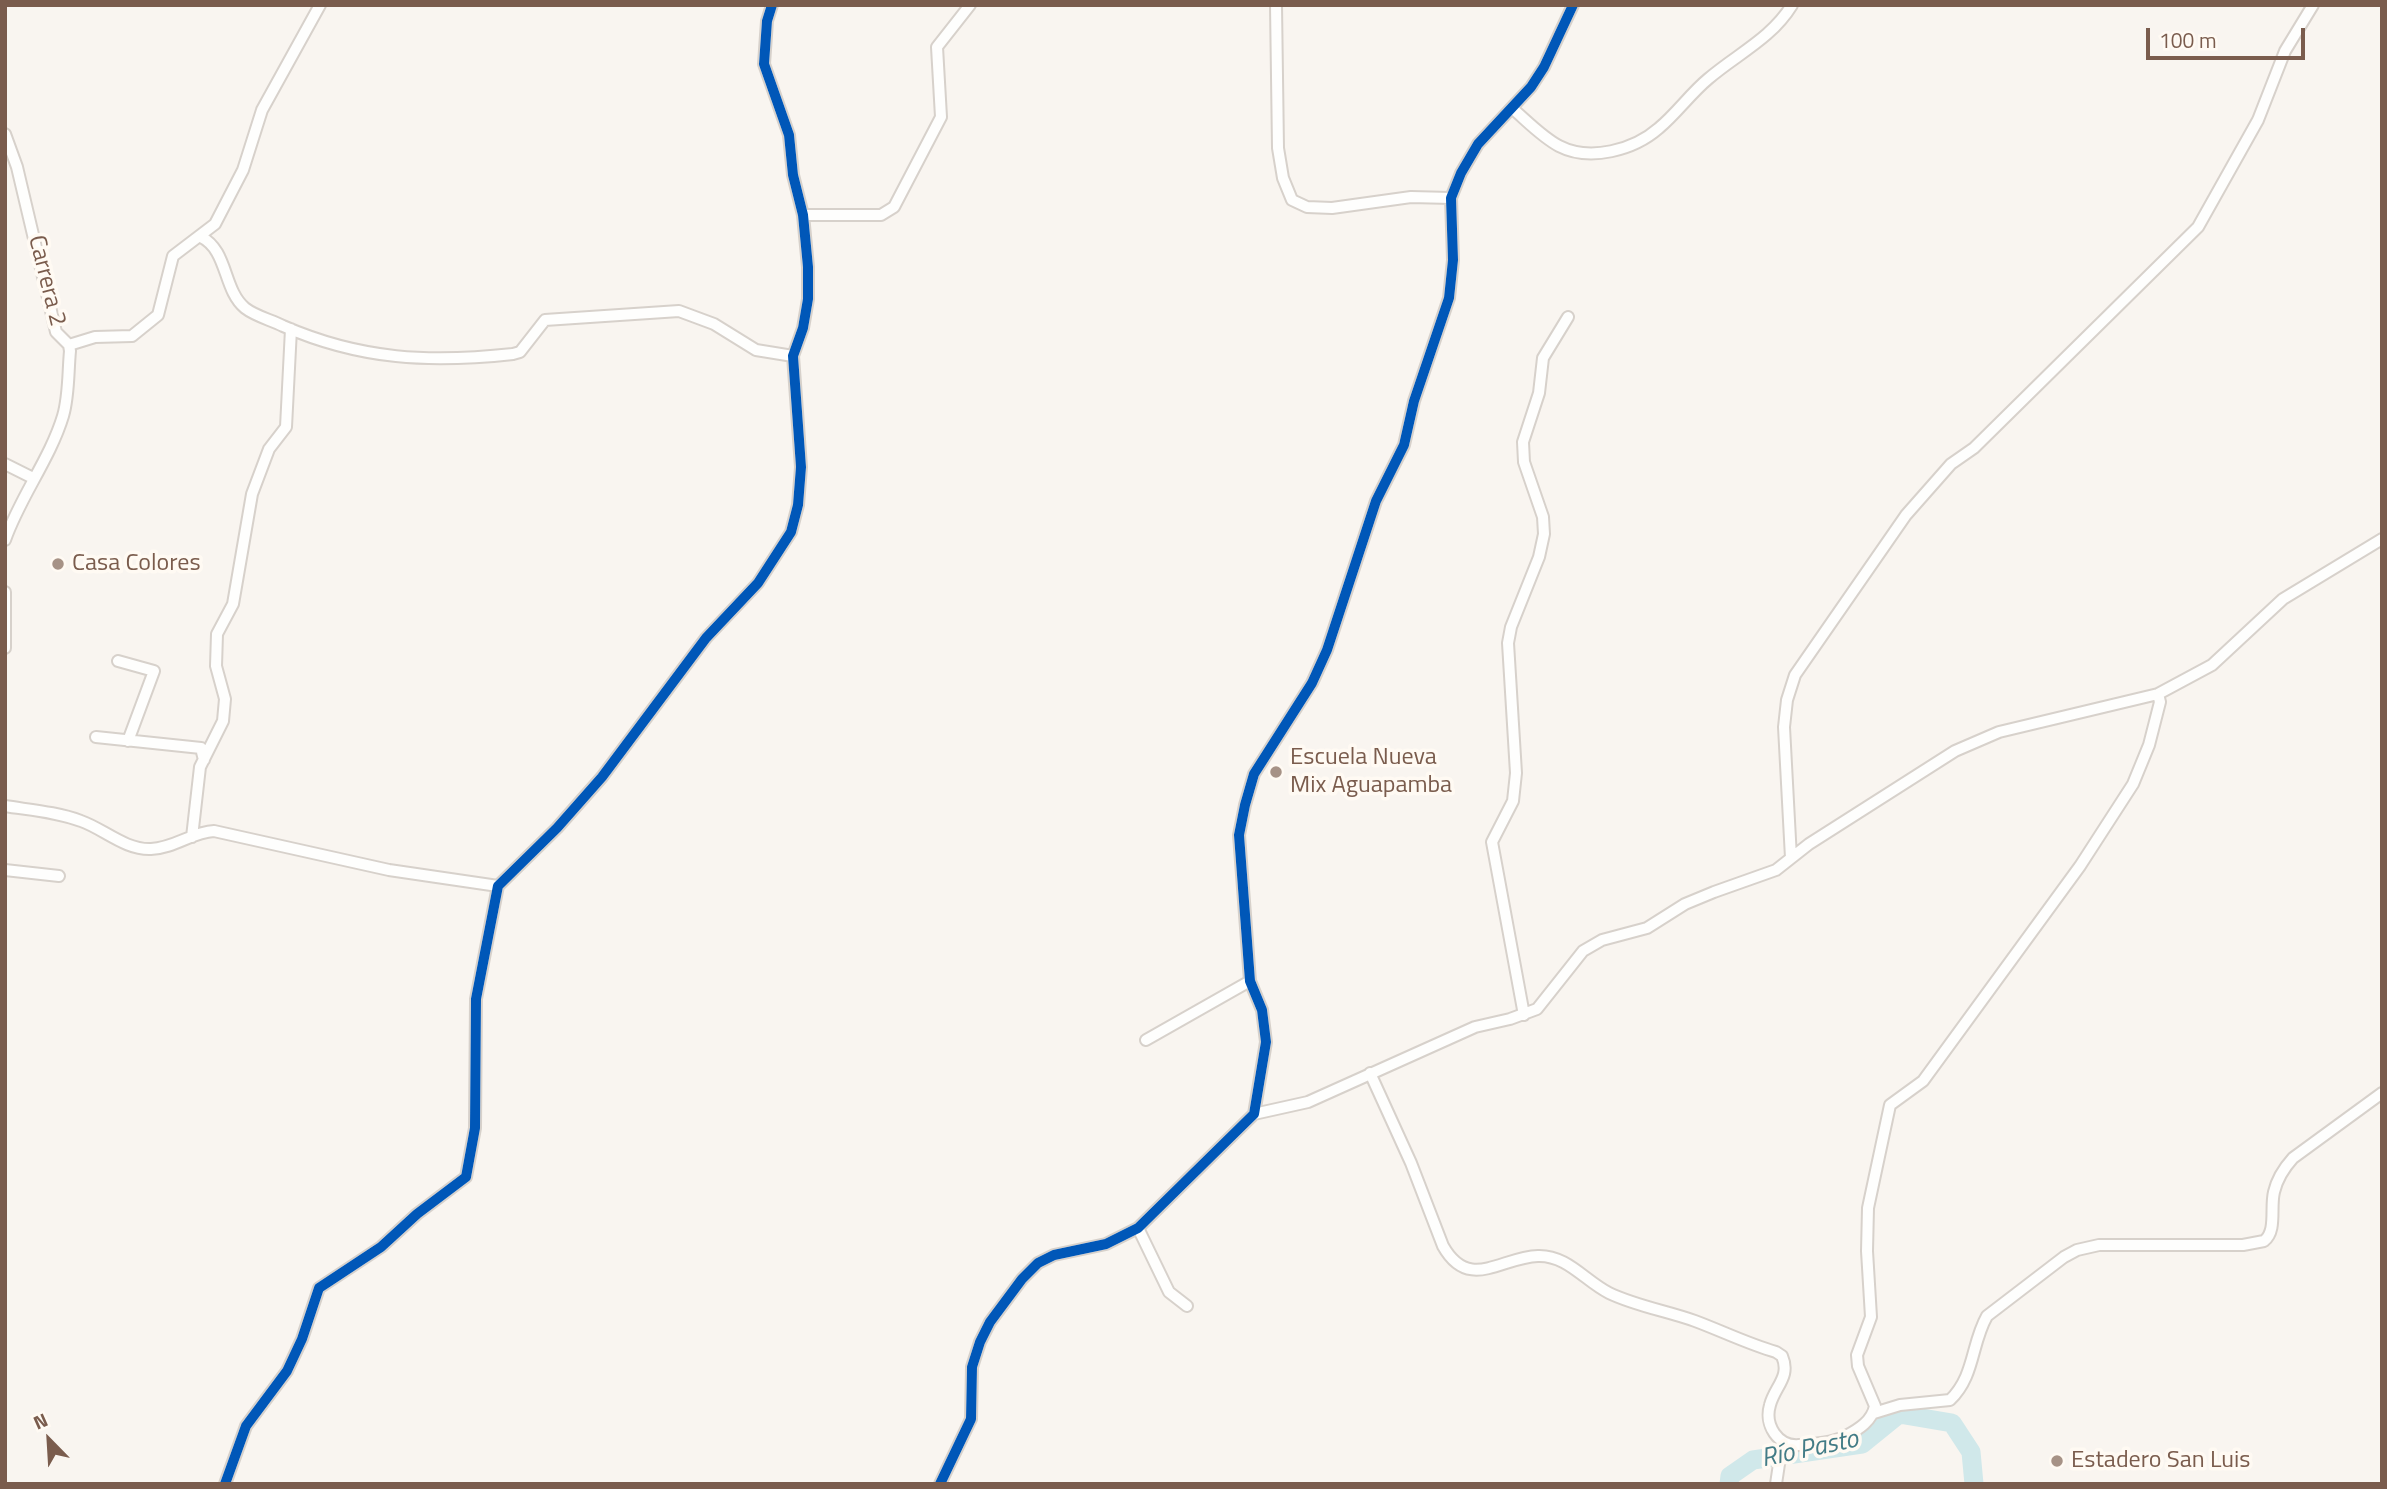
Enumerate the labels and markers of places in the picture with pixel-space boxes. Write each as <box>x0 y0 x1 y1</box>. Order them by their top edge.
place label: Casa Colores <box>72 550 201 578</box>
marker: Casa Colores <box>50 556 66 572</box>
place label: Escuela Nueva Mix Aguapamba <box>1290 744 1452 800</box>
marker: Escuela Nueva Mix Aguapamba <box>1268 764 1284 780</box>
place label: Estadero San Luis <box>2071 1447 2250 1475</box>
marker: Estadero San Luis <box>2049 1453 2065 1469</box>

